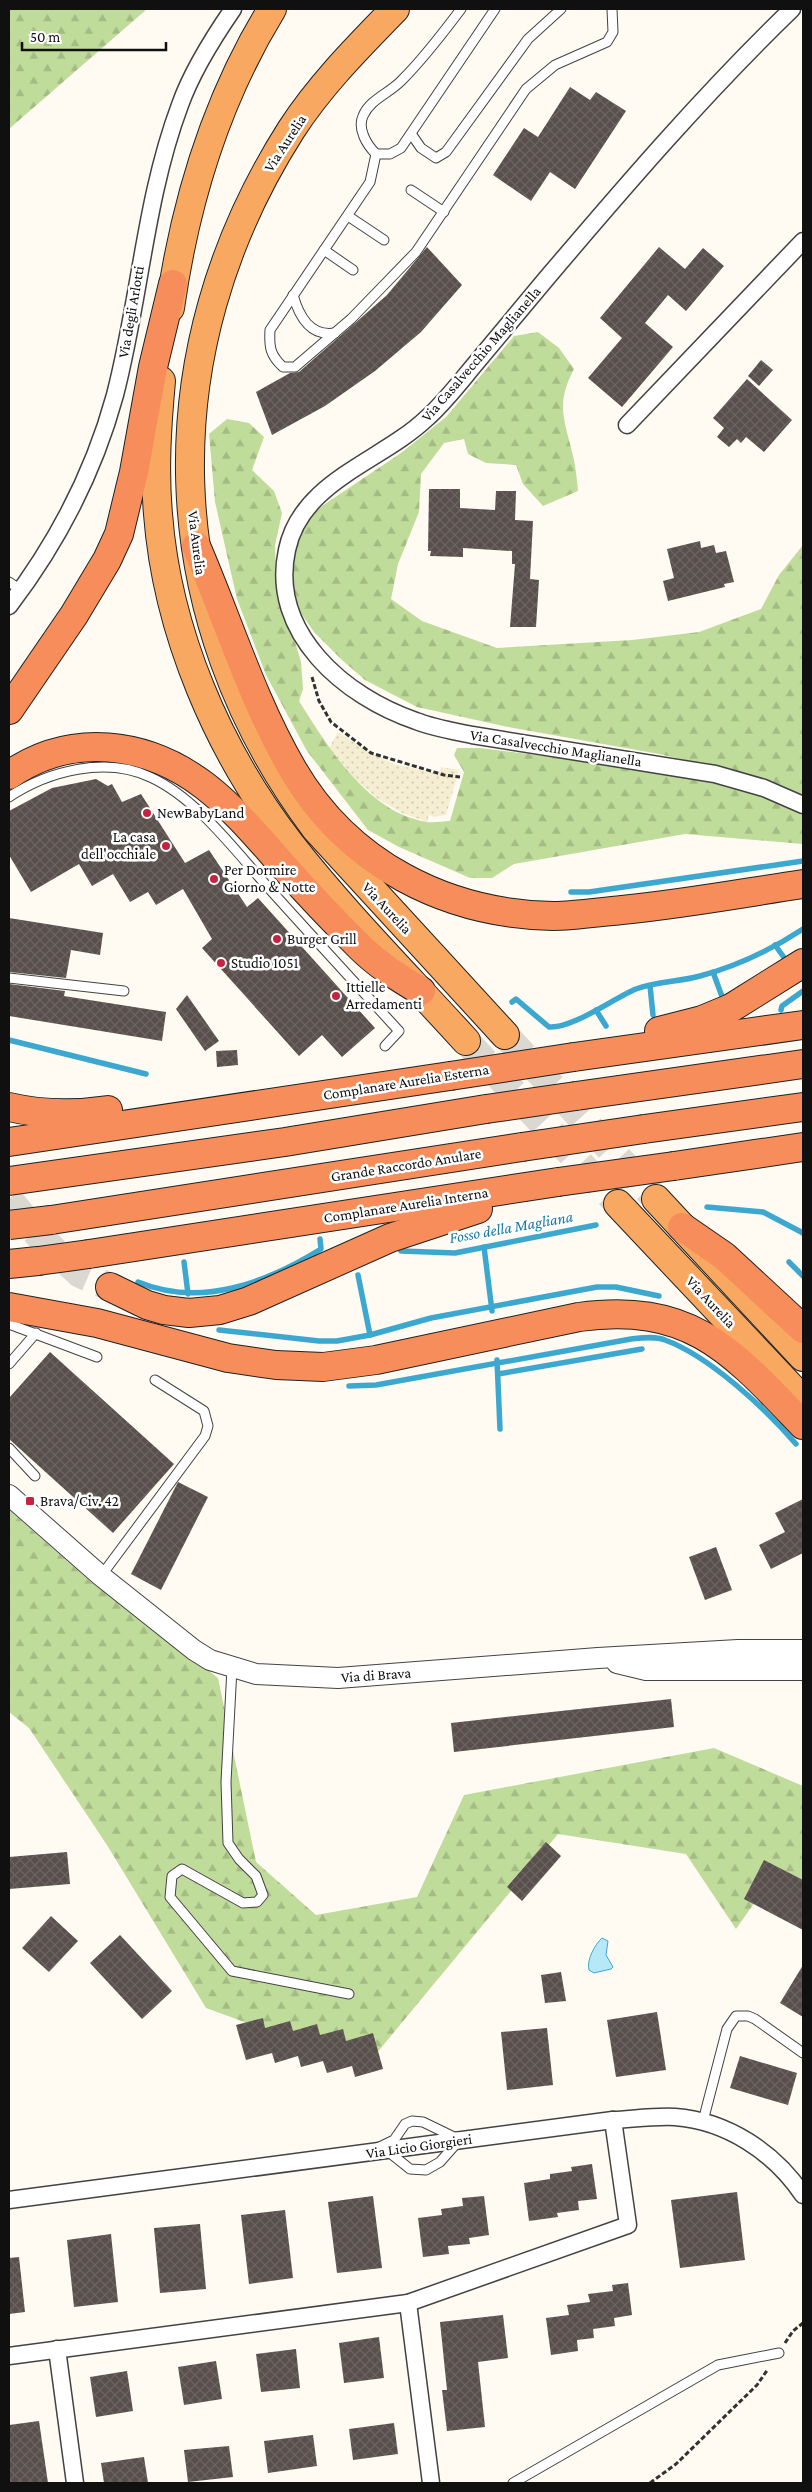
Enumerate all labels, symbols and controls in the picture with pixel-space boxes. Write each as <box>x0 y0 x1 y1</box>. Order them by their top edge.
scale bar <box>22 20 166 52</box>
text: 50 m <box>30 29 60 45</box>
street label: Via Aurelia <box>261 111 309 175</box>
street label: Via degli Arlotti <box>115 265 148 360</box>
street label: Via Casalvecchio Maglianella <box>418 283 545 425</box>
street label: Via Aurelia <box>185 510 209 576</box>
street label: Via Casalvecchio Maglianella <box>469 727 643 770</box>
place label: NewBabyLand <box>157 805 245 822</box>
marker: NewBabyLand <box>141 807 153 819</box>
place label: La casa dell'occhiale <box>81 829 156 862</box>
marker: La casa dell'occhiale <box>160 840 172 852</box>
place label: Per Dormire Giorno & Notte <box>224 862 316 895</box>
marker: Per Dormire Giorno & Notte <box>208 873 220 885</box>
street label: Via Aurelia <box>359 879 415 937</box>
place label: Burger Grill <box>287 931 357 948</box>
marker: Burger Grill <box>271 933 283 945</box>
place label: Studio 1051 <box>231 955 298 971</box>
marker: Studio 1051 <box>215 957 227 969</box>
place label: Ittielle Arredamenti <box>346 979 422 1012</box>
marker: Ittielle Arredamenti <box>330 990 342 1002</box>
street label: Complanare Aurelia Esterna <box>322 1061 490 1104</box>
street label: Grande Raccordo Anulare <box>330 1145 483 1185</box>
street label: Complanare Aurelia Interna <box>323 1184 490 1227</box>
water label: Fosso della Magliana <box>448 1208 575 1247</box>
street label: Via Aurelia <box>683 1273 739 1331</box>
place label: Brava/Civ. 42 <box>40 1493 119 1509</box>
marker: Brava/Civ. 42 <box>24 1495 36 1507</box>
street label: Via di Brava <box>340 1665 412 1685</box>
street label: Via Licio Giorgieri <box>365 2131 473 2162</box>

